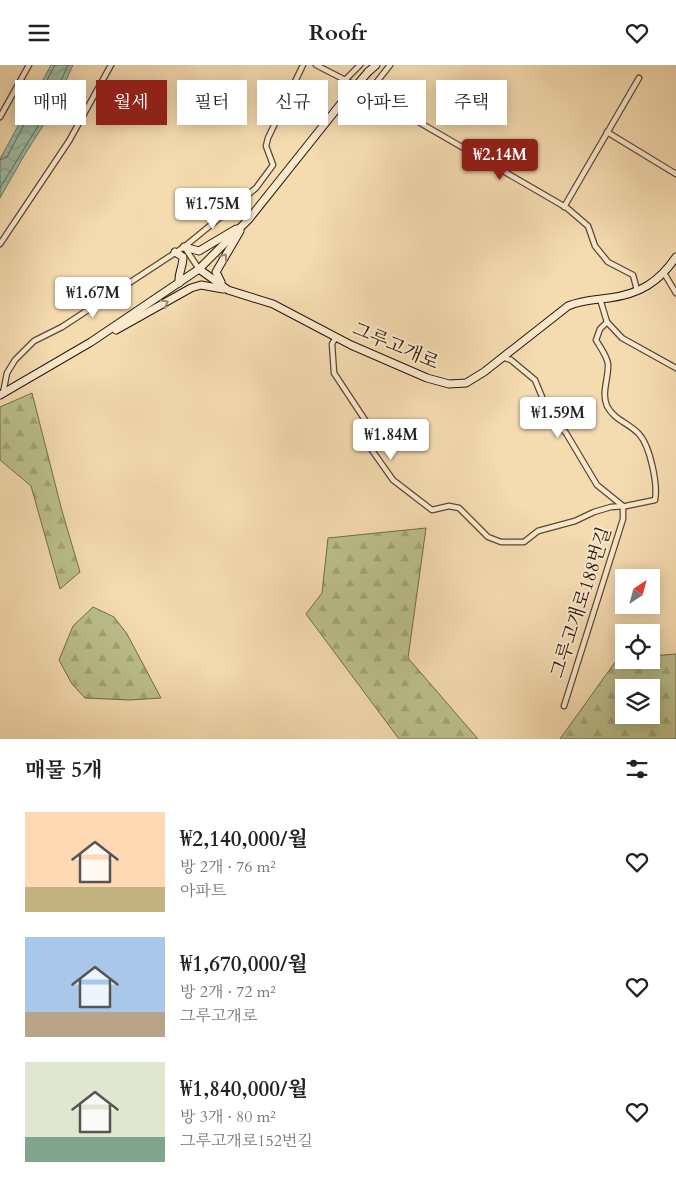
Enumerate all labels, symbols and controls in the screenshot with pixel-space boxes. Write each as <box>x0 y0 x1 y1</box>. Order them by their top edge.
text: Roofr <box>309 18 367 48</box>
icon: menu <box>25 19 53 47</box>
icon: heart <box>623 19 651 47</box>
chip: 매매 <box>15 80 86 125</box>
chip: 월세 <box>96 80 167 125</box>
chip: 필터 <box>177 80 247 125</box>
chip: 신규 <box>257 80 328 125</box>
chip: 아파트 <box>338 80 426 125</box>
chip: 주택 <box>436 80 507 125</box>
pin: ₩2.14M <box>459 139 541 181</box>
text: ₩2.14M <box>473 144 527 166</box>
pin: ₩1.75M <box>172 187 254 230</box>
text: ₩1.75M <box>186 193 240 215</box>
one-way arrow <box>219 254 227 263</box>
pin: ₩1.67M <box>52 277 134 319</box>
text: ₩1.67M <box>66 282 120 304</box>
one-way arrow <box>160 300 169 310</box>
street label: 그루고개로 <box>348 316 443 376</box>
pin: ₩1.59M <box>517 397 599 439</box>
text: ₩1.59M <box>531 402 585 424</box>
pin: ₩1.84M <box>350 419 432 461</box>
text: ₩1.84M <box>364 424 418 446</box>
street label: 그루고개로188번길 <box>544 523 618 681</box>
north arrow <box>615 569 660 614</box>
map controls <box>615 569 660 724</box>
button: locate <box>615 624 660 669</box>
button: layers <box>615 679 660 724</box>
icon: filters <box>623 755 651 783</box>
text: 매물 5개 <box>25 756 102 785</box>
text: ₩2,140,000/월 <box>180 825 308 854</box>
icon: home <box>65 832 125 892</box>
icon: heart <box>623 848 651 876</box>
text: 방 2개 · 76 m² <box>180 856 276 878</box>
text: 아파트 <box>180 880 226 902</box>
text: ₩1,670,000/월 <box>180 950 308 979</box>
icon: home <box>65 957 125 1017</box>
icon: heart <box>623 973 651 1001</box>
text: 방 2개 · 72 m² <box>180 981 276 1003</box>
text: 그루고개로 <box>180 1005 257 1027</box>
text: ₩1,840,000/월 <box>180 1075 308 1104</box>
icon: home <box>65 1082 125 1142</box>
icon: heart <box>623 1098 651 1126</box>
text: 방 3개 · 80 m² <box>180 1106 276 1128</box>
text: 그루고개로152번길 <box>180 1130 313 1152</box>

